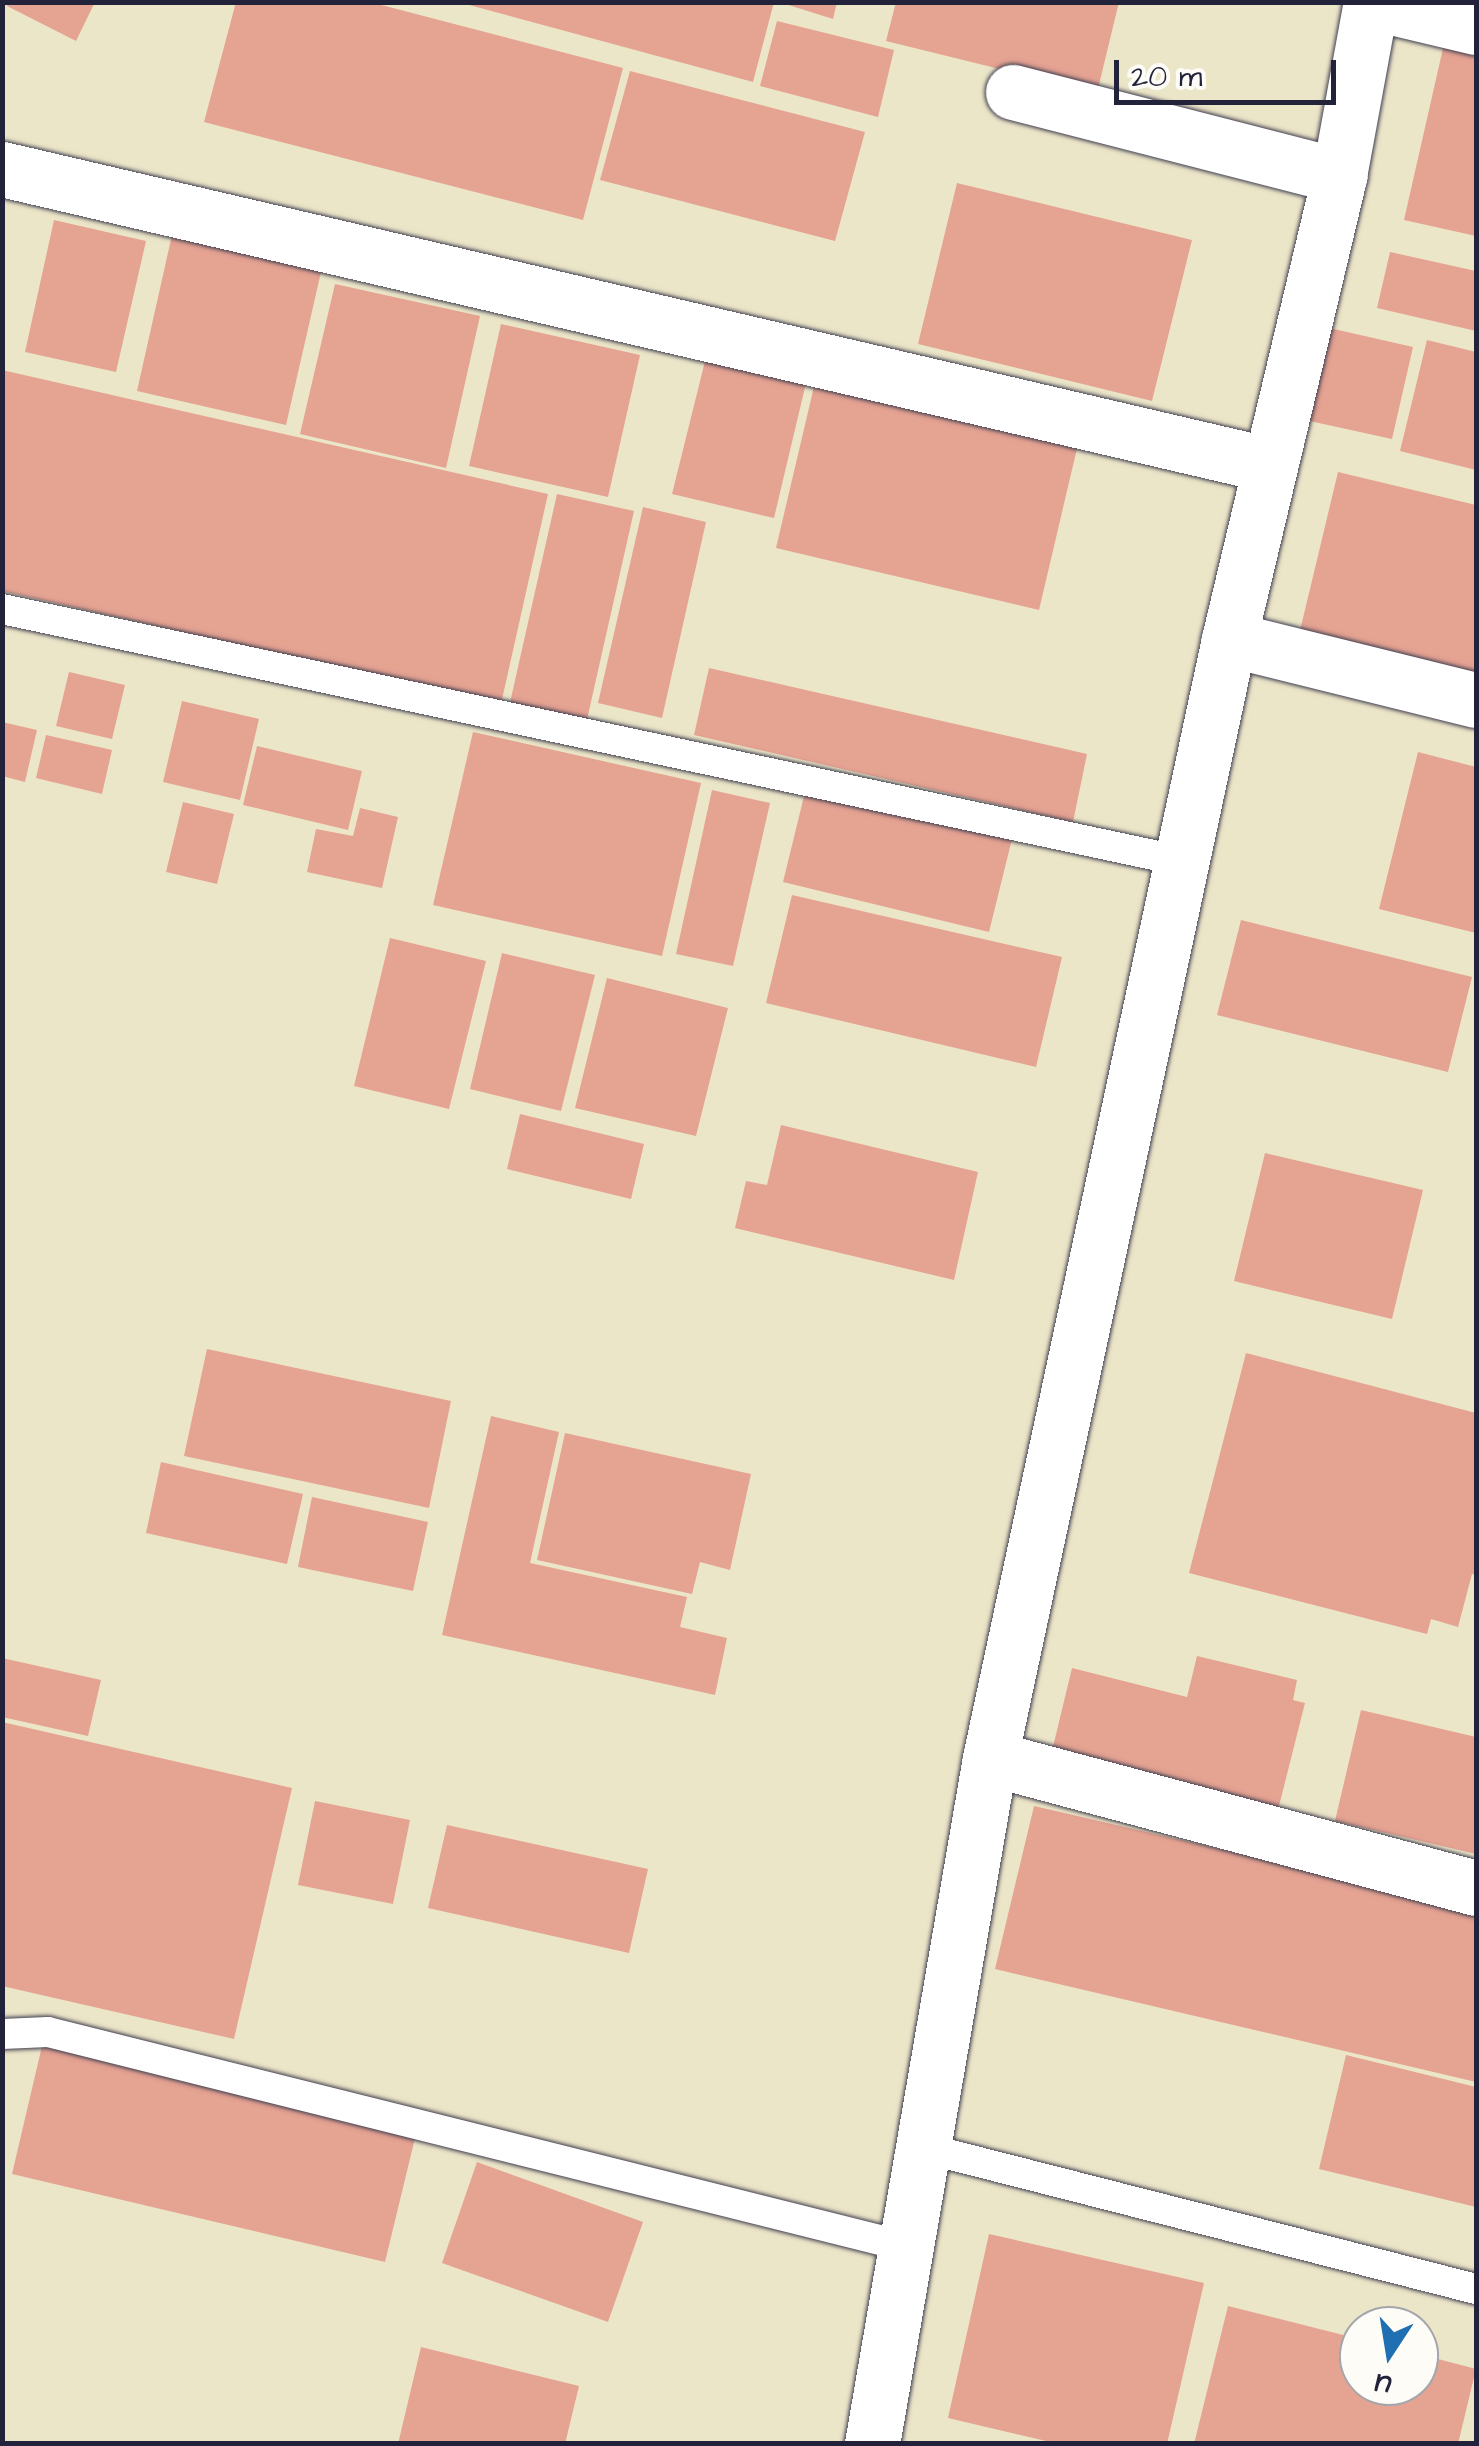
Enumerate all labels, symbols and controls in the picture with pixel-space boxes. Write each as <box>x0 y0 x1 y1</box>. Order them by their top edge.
scale bar <box>1119 40 1342 102</box>
text: 20 m <box>1131 56 1202 98</box>
north arrow <box>1339 2306 1439 2406</box>
text: U <box>1371 2363 1395 2405</box>

